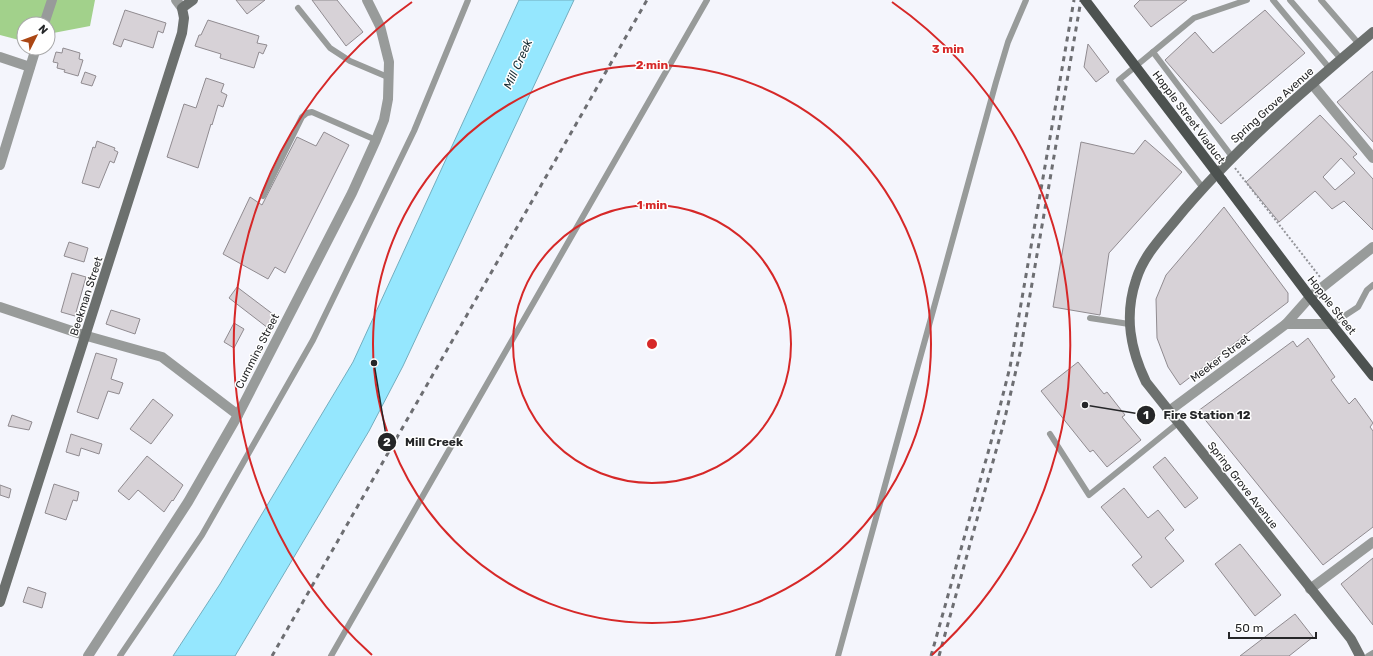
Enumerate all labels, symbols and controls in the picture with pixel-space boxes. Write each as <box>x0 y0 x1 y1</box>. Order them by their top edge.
north arrow <box>16 16 56 56</box>
text: N <box>36 22 51 37</box>
water label: Mill Creek <box>501 36 536 91</box>
text: 3 min <box>932 42 965 56</box>
text: 2 min <box>636 58 669 72</box>
street label: Spring Grove Avenue <box>1228 65 1316 146</box>
street label: Hopple Street Viaduct <box>1150 68 1228 167</box>
text: 1 min <box>637 198 668 212</box>
street label: Beekman Street <box>68 254 106 337</box>
street label: Hopple Street <box>1305 273 1359 338</box>
street label: Cummins Street <box>233 311 282 391</box>
street label: Meeker Street <box>1188 331 1253 385</box>
centre of rings <box>645 337 659 351</box>
callout: Fire Station 12 <box>1136 403 1259 427</box>
text: 1 <box>1143 408 1149 422</box>
text: Fire Station 12 <box>1164 408 1251 422</box>
callout: Mill Creek <box>377 430 471 454</box>
text: 2 <box>383 435 391 449</box>
text: Mill Creek <box>405 435 463 449</box>
street label: Spring Grove Avenue <box>1205 439 1281 531</box>
scale bar <box>1229 614 1316 640</box>
text: 50 m <box>1235 621 1263 635</box>

